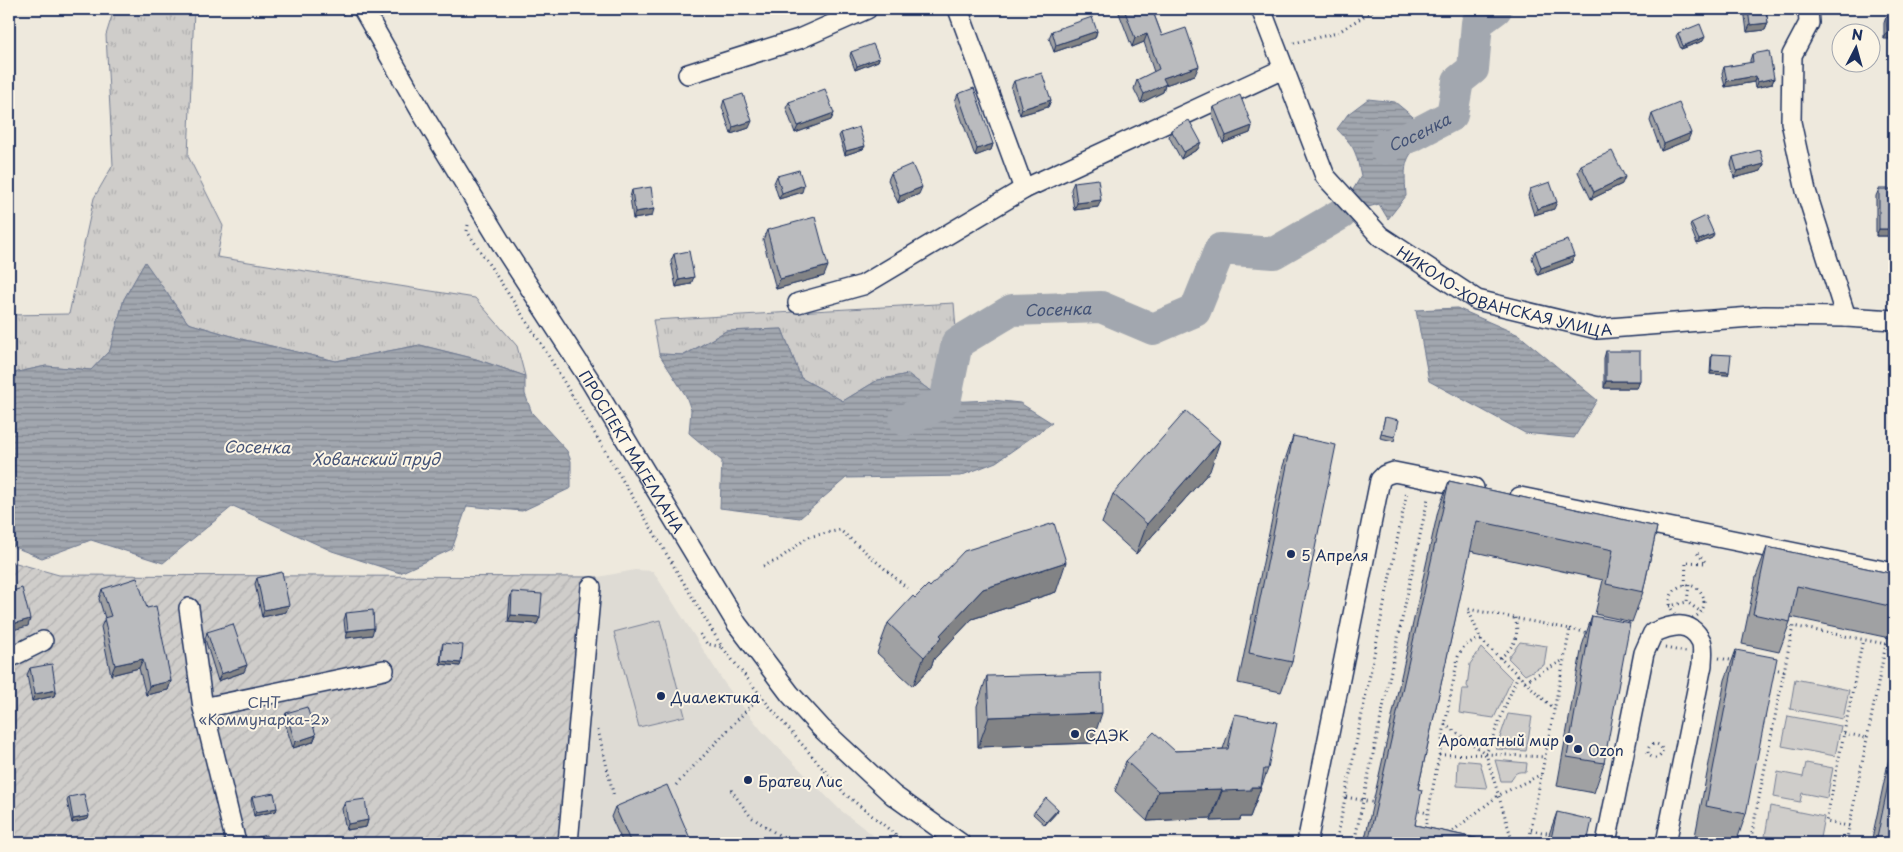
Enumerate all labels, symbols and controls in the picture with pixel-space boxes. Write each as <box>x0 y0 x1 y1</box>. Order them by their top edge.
north arrow <box>1830 22 1880 72</box>
text: N <box>1851 24 1864 46</box>
water label: Сосенка <box>1384 106 1455 157</box>
street label: НИКОЛО-ХОВАНСКАЯ УЛИЦА <box>1393 239 1613 341</box>
water label: Сосенка <box>1024 295 1093 322</box>
street label: ПРОСПЕКТ МАГЕЛЛАНА <box>574 365 691 537</box>
water label: Сосенка <box>223 433 292 459</box>
water label: Хованский пруд <box>312 446 441 470</box>
place label: 5 Апреля <box>1301 543 1369 566</box>
marker: 5 Апреля <box>1285 548 1297 560</box>
place label: Диалектика <box>670 685 760 708</box>
park label: СНТ «Коммунарка-2» <box>199 690 330 730</box>
marker: Диалектика <box>655 690 667 702</box>
place label: СДЭК <box>1085 723 1129 746</box>
marker: СДЭК <box>1069 728 1081 740</box>
place label: Ароматный мир <box>1438 728 1559 751</box>
marker: Ароматный мир <box>1563 733 1575 745</box>
place label: Ozon <box>1588 738 1624 761</box>
marker: Ozon <box>1572 743 1584 755</box>
place label: Братец Лис <box>758 769 843 792</box>
marker: Братец Лис <box>742 774 754 786</box>

